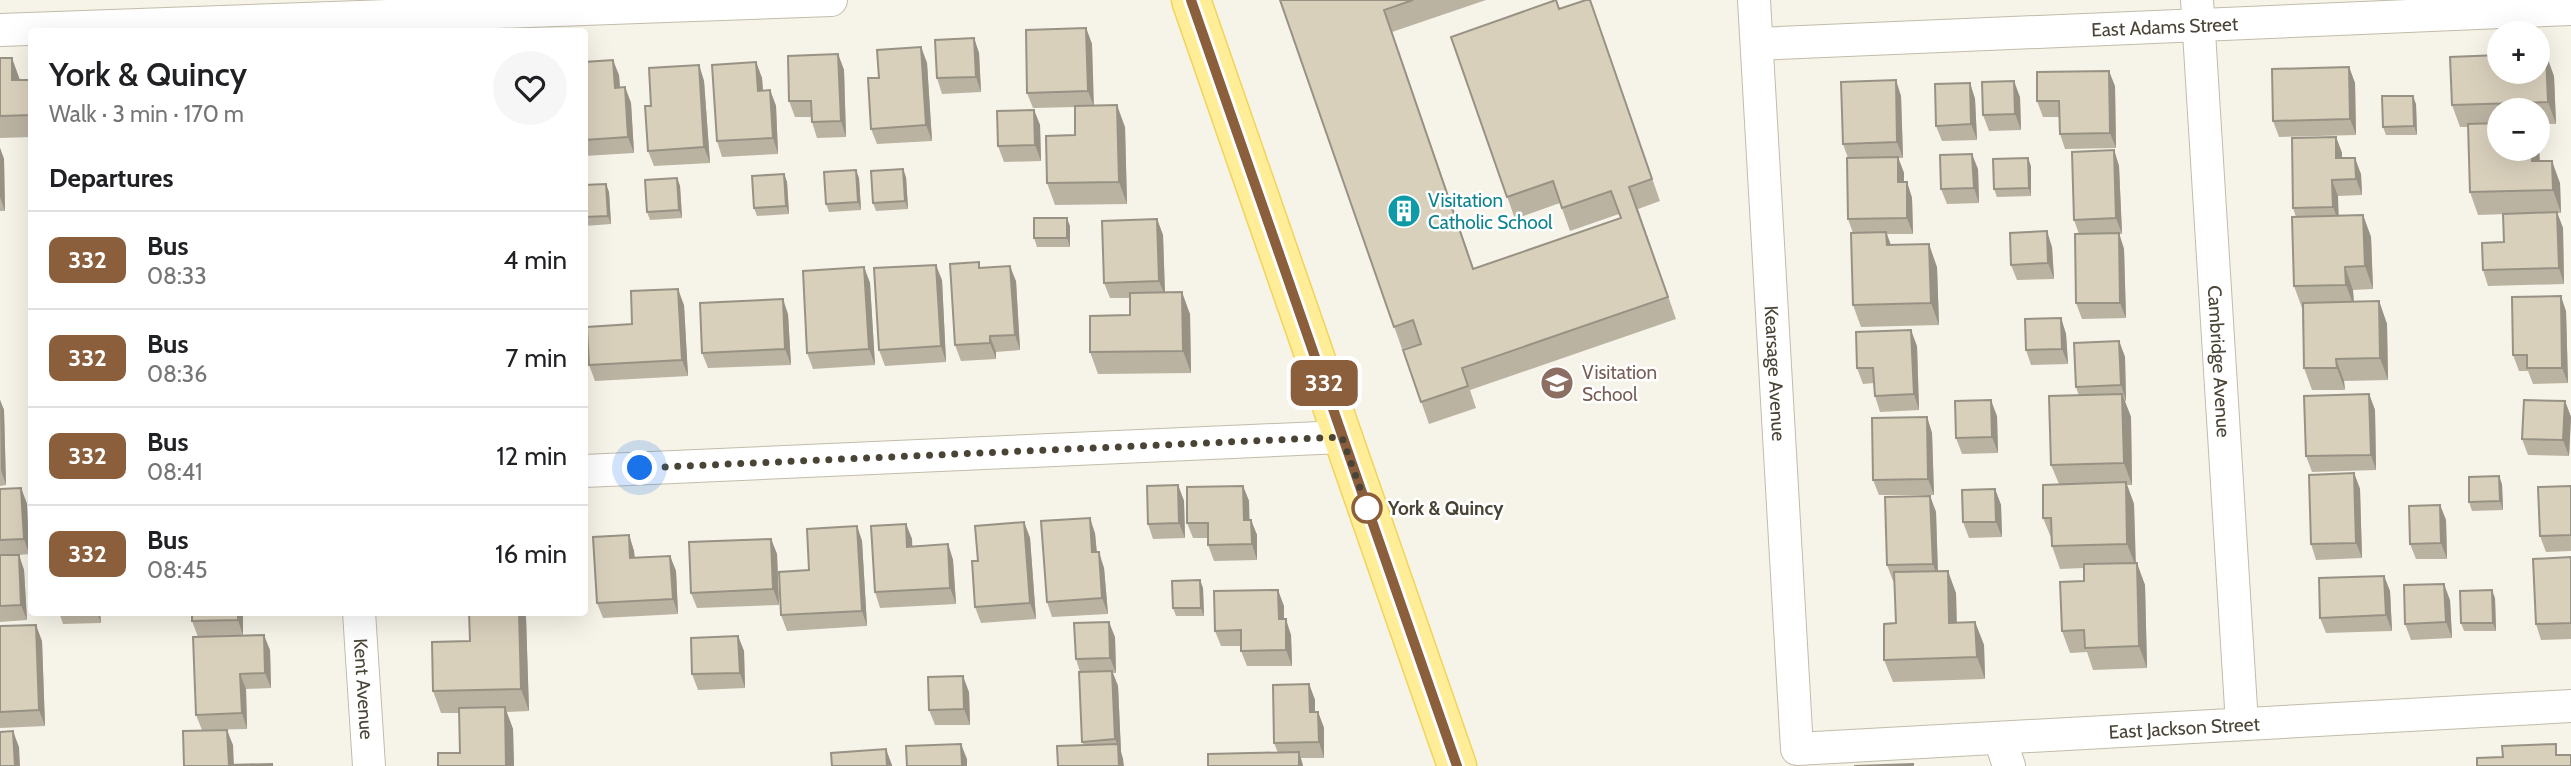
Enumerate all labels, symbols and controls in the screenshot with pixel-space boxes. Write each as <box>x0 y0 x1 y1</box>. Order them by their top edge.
street label: East Adams Street <box>2091 12 2239 41</box>
map controls <box>2487 21 2550 161</box>
button: + <box>2487 21 2550 84</box>
button: heart <box>493 51 567 125</box>
text: York & Quincy <box>49 54 247 94</box>
button: − <box>2487 98 2550 161</box>
text: Walk · 3 min · 170 m <box>49 100 244 128</box>
text: Departures <box>49 162 173 194</box>
place label: Visitation Catholic School <box>1428 189 1553 234</box>
building icon: Visitation Catholic School <box>1385 192 1423 230</box>
text: Bus <box>147 230 188 262</box>
text: 4 min <box>503 244 567 276</box>
text: 332 <box>68 245 107 274</box>
text: 08:33 <box>147 262 207 290</box>
street label: Cambridge Avenue <box>2203 285 2236 438</box>
street label: Kearsage Avenue <box>1760 305 1791 442</box>
text: Bus <box>147 328 188 360</box>
text: 7 min <box>505 342 567 374</box>
text: 332 <box>68 343 107 372</box>
text: 08:36 <box>147 360 207 388</box>
line badge: 332 <box>1284 360 1364 406</box>
place label: Visitation School <box>1582 361 1657 406</box>
school or university icon: Visitation School <box>1538 364 1576 402</box>
text: 332 <box>1305 368 1343 397</box>
text: Bus <box>147 426 188 458</box>
text: 12 min <box>496 440 567 472</box>
text: 332 <box>68 441 107 470</box>
your location <box>622 450 657 485</box>
text: 08:41 <box>147 458 203 486</box>
marker: York & Quincy <box>1352 493 1382 523</box>
place label: York & Quincy <box>1387 497 1504 520</box>
text: Bus <box>147 524 188 556</box>
text: 16 min <box>495 538 567 570</box>
text: 332 <box>68 539 107 568</box>
text: 08:45 <box>147 556 208 584</box>
street label: Kent Avenue <box>349 638 379 740</box>
street label: East Jackson Street <box>2108 712 2261 743</box>

